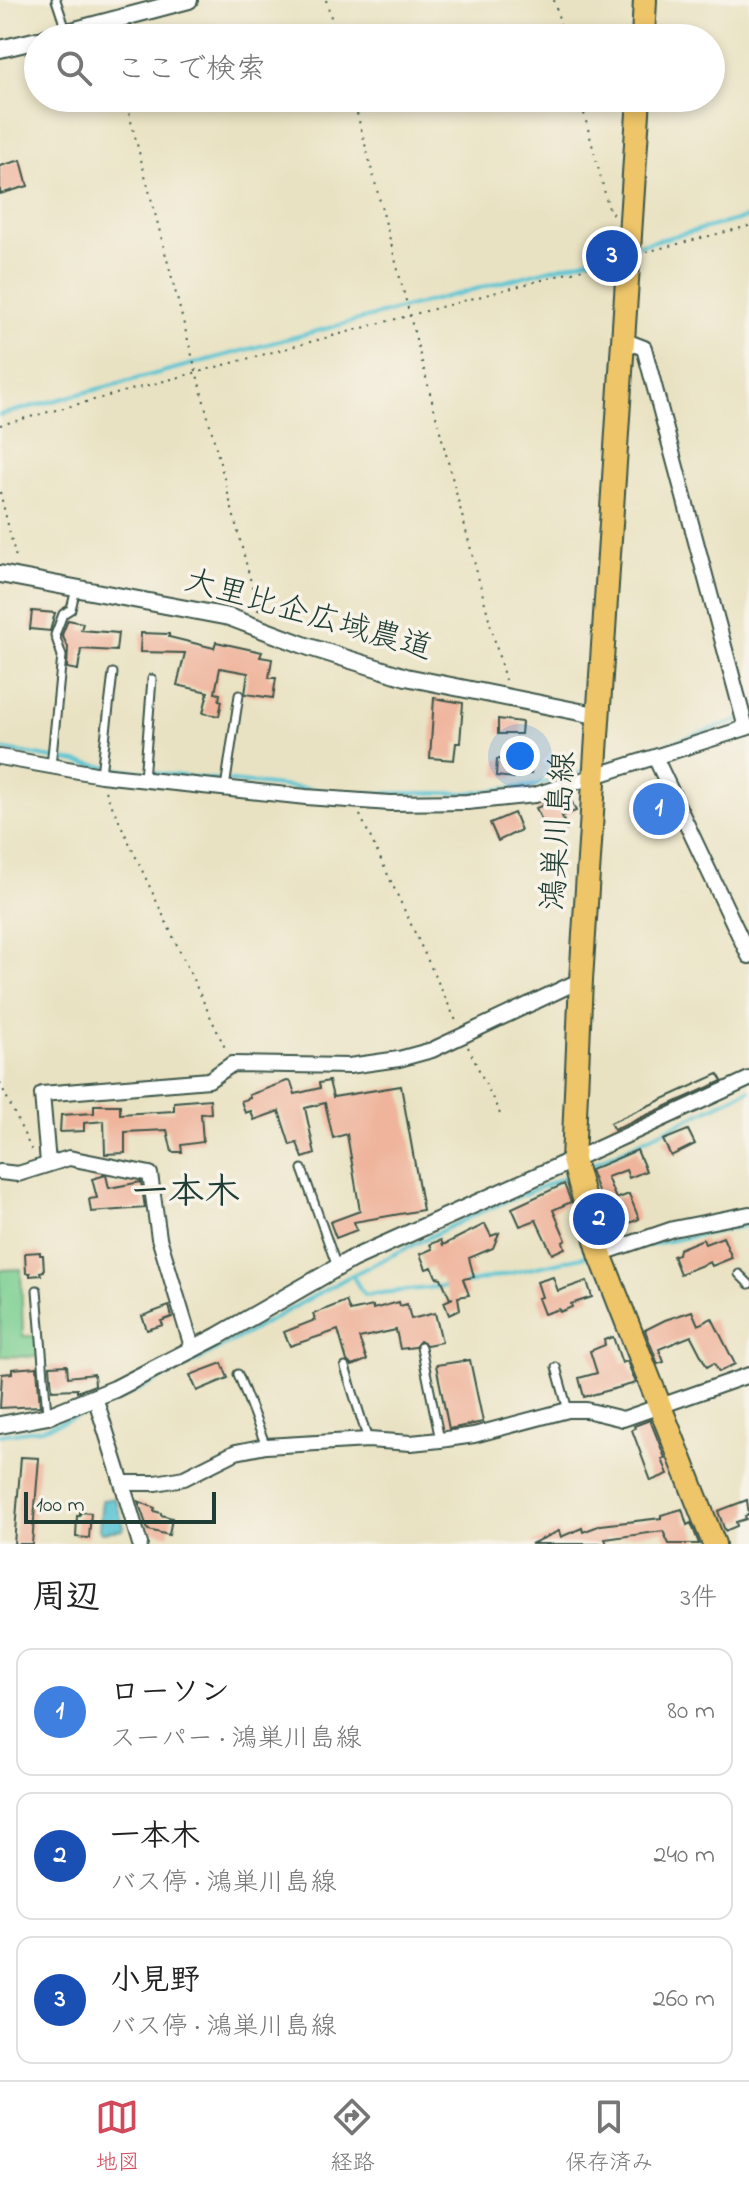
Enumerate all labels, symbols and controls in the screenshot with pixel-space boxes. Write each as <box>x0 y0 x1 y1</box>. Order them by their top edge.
search box <box>24 24 725 112</box>
icon: search <box>52 46 96 90</box>
text: ここで検索 <box>116 49 266 93</box>
pin: 3 <box>586 226 638 286</box>
street label: 大里比企広域農道 <box>178 558 438 674</box>
your location <box>500 736 540 776</box>
street label: 鴻巣川島線 <box>531 750 589 912</box>
pin: 1 <box>633 779 685 839</box>
district label: 一本木 <box>132 1168 240 1221</box>
pin: 2 <box>573 1189 625 1249</box>
scale bar <box>24 1488 216 1524</box>
text: 100 m <box>36 1490 85 1522</box>
text: 周辺 <box>32 1574 100 1624</box>
text: 3件 <box>680 1580 717 1618</box>
text: ローソン <box>110 1672 230 1716</box>
text: 1 <box>56 1693 64 1731</box>
text: 80 m <box>667 1693 715 1731</box>
text: スーパー · 鴻巣川島線 <box>110 1721 362 1759</box>
text: 一本木 <box>110 1816 200 1860</box>
text: 2 <box>54 1837 66 1875</box>
text: 240 m <box>653 1837 715 1875</box>
text: バス停 · 鴻巣川島線 <box>110 1865 337 1903</box>
text: 小見野 <box>110 1960 200 2004</box>
text: 3 <box>55 1981 65 2019</box>
text: 260 m <box>653 1981 715 2019</box>
text: バス停 · 鴻巣川島線 <box>110 2009 337 2047</box>
tab: 地図 <box>95 2095 140 2180</box>
tab: 経路 <box>330 2095 375 2180</box>
tab: 保存済み <box>565 2095 654 2180</box>

